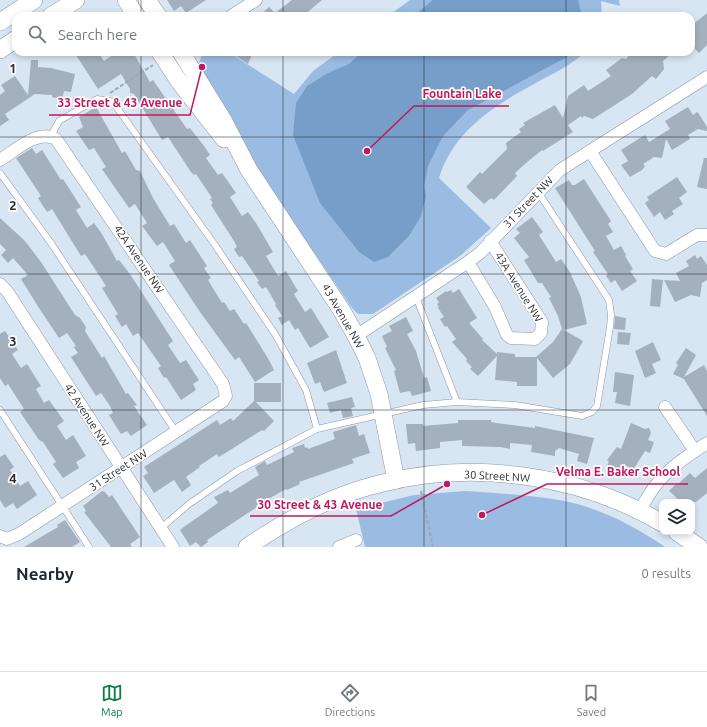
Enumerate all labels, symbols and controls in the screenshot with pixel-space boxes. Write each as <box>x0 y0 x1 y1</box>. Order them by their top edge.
search box <box>12 12 695 56</box>
icon: search <box>26 23 48 45</box>
text: Search here <box>58 26 137 43</box>
text: 1 <box>9 61 17 75</box>
callout: Fountain Lake <box>414 82 509 106</box>
text: Fountain Lake <box>422 87 502 100</box>
callout: 33 Street & 43 Avenue <box>49 91 190 115</box>
text: 33 Street & 43 Avenue <box>58 96 182 109</box>
street label: 31 Street NW <box>501 174 555 230</box>
text: 2 <box>9 198 17 212</box>
street label: 42A Avenue NW <box>112 223 166 295</box>
street label: 43A Avenue NW <box>493 250 545 324</box>
street label: 43 Avenue NW <box>320 282 366 350</box>
text: 3 <box>9 334 17 348</box>
street label: 42 Avenue NW <box>62 381 112 449</box>
street label: 31 Street NW <box>87 447 149 493</box>
callout: Velma E. Baker School <box>547 460 688 484</box>
text: Velma E. Baker School <box>556 465 681 478</box>
street label: 30 Street NW <box>464 468 530 484</box>
text: 4 <box>9 471 17 485</box>
callout: 30 Street & 43 Avenue <box>250 492 391 516</box>
text: 30 Street & 43 Avenue <box>258 498 382 511</box>
map controls <box>659 499 695 535</box>
button: layers <box>659 499 695 535</box>
text: Nearby <box>16 564 74 583</box>
text: 0 results <box>641 566 691 580</box>
tab: Map <box>101 682 123 718</box>
tab: Directions <box>325 682 375 718</box>
tab: Saved <box>577 682 606 718</box>

